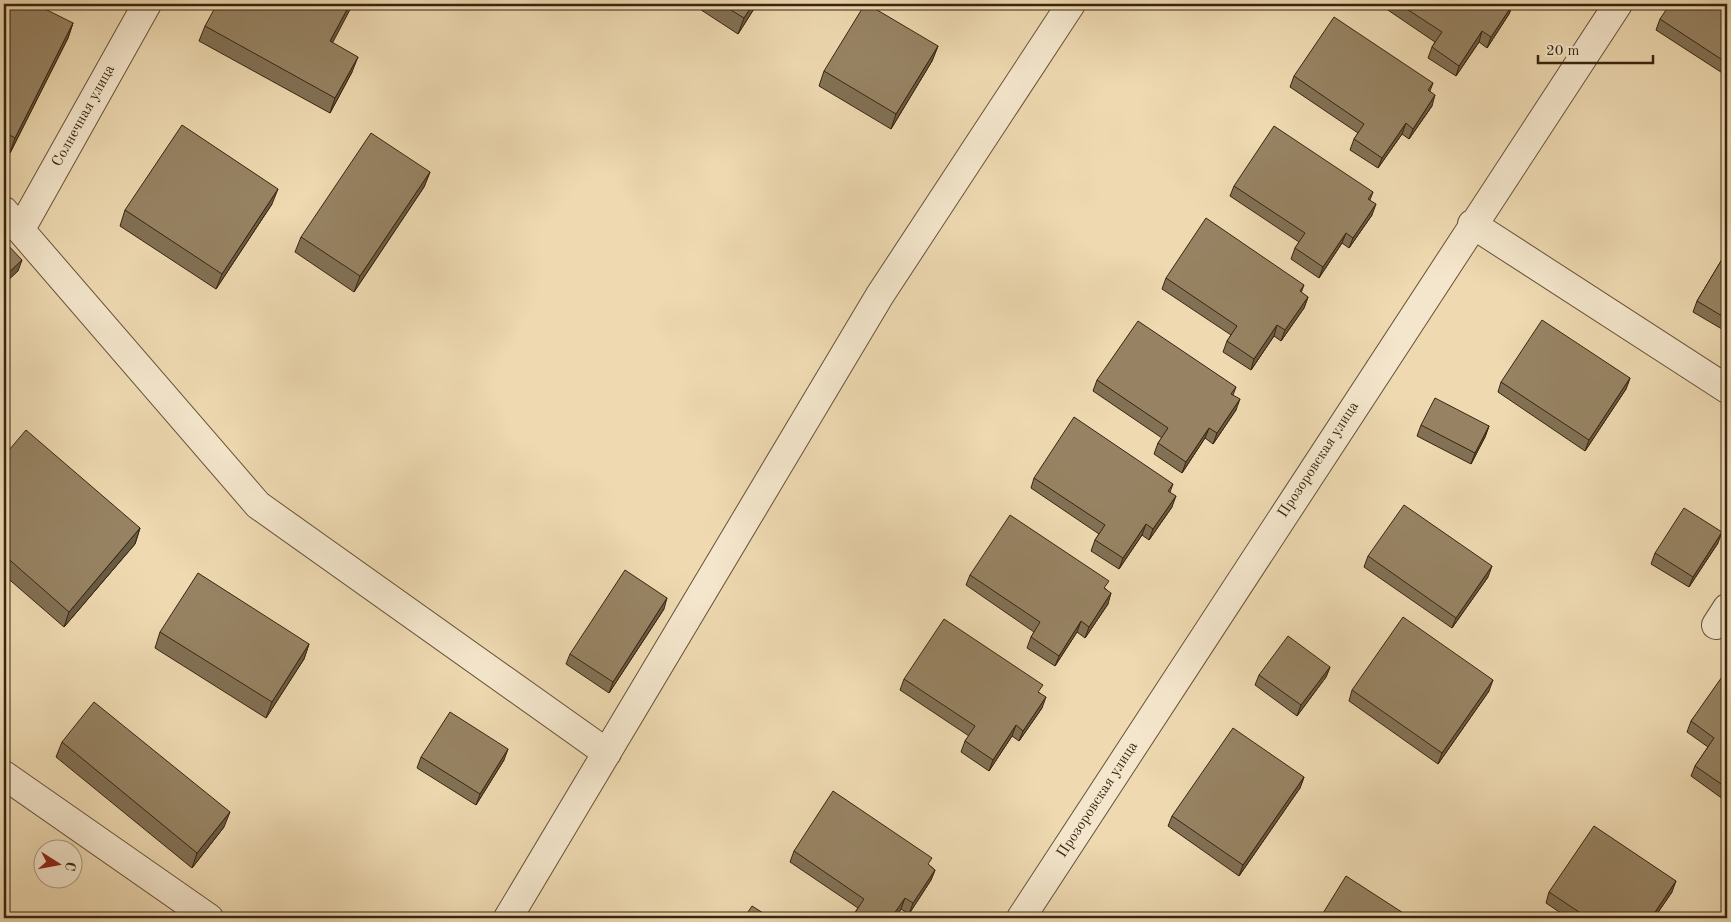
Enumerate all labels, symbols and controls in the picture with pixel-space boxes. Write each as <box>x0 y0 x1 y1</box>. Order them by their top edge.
scale bar <box>1538 32 1654 64</box>
text: 20 m <box>1546 44 1580 59</box>
street label: Солнечная улица <box>50 62 118 169</box>
street label: Прозоровская улица <box>1276 399 1362 521</box>
street label: Прозоровская улица <box>1055 739 1141 861</box>
north arrow <box>32 840 82 890</box>
text: С <box>62 860 78 872</box>

